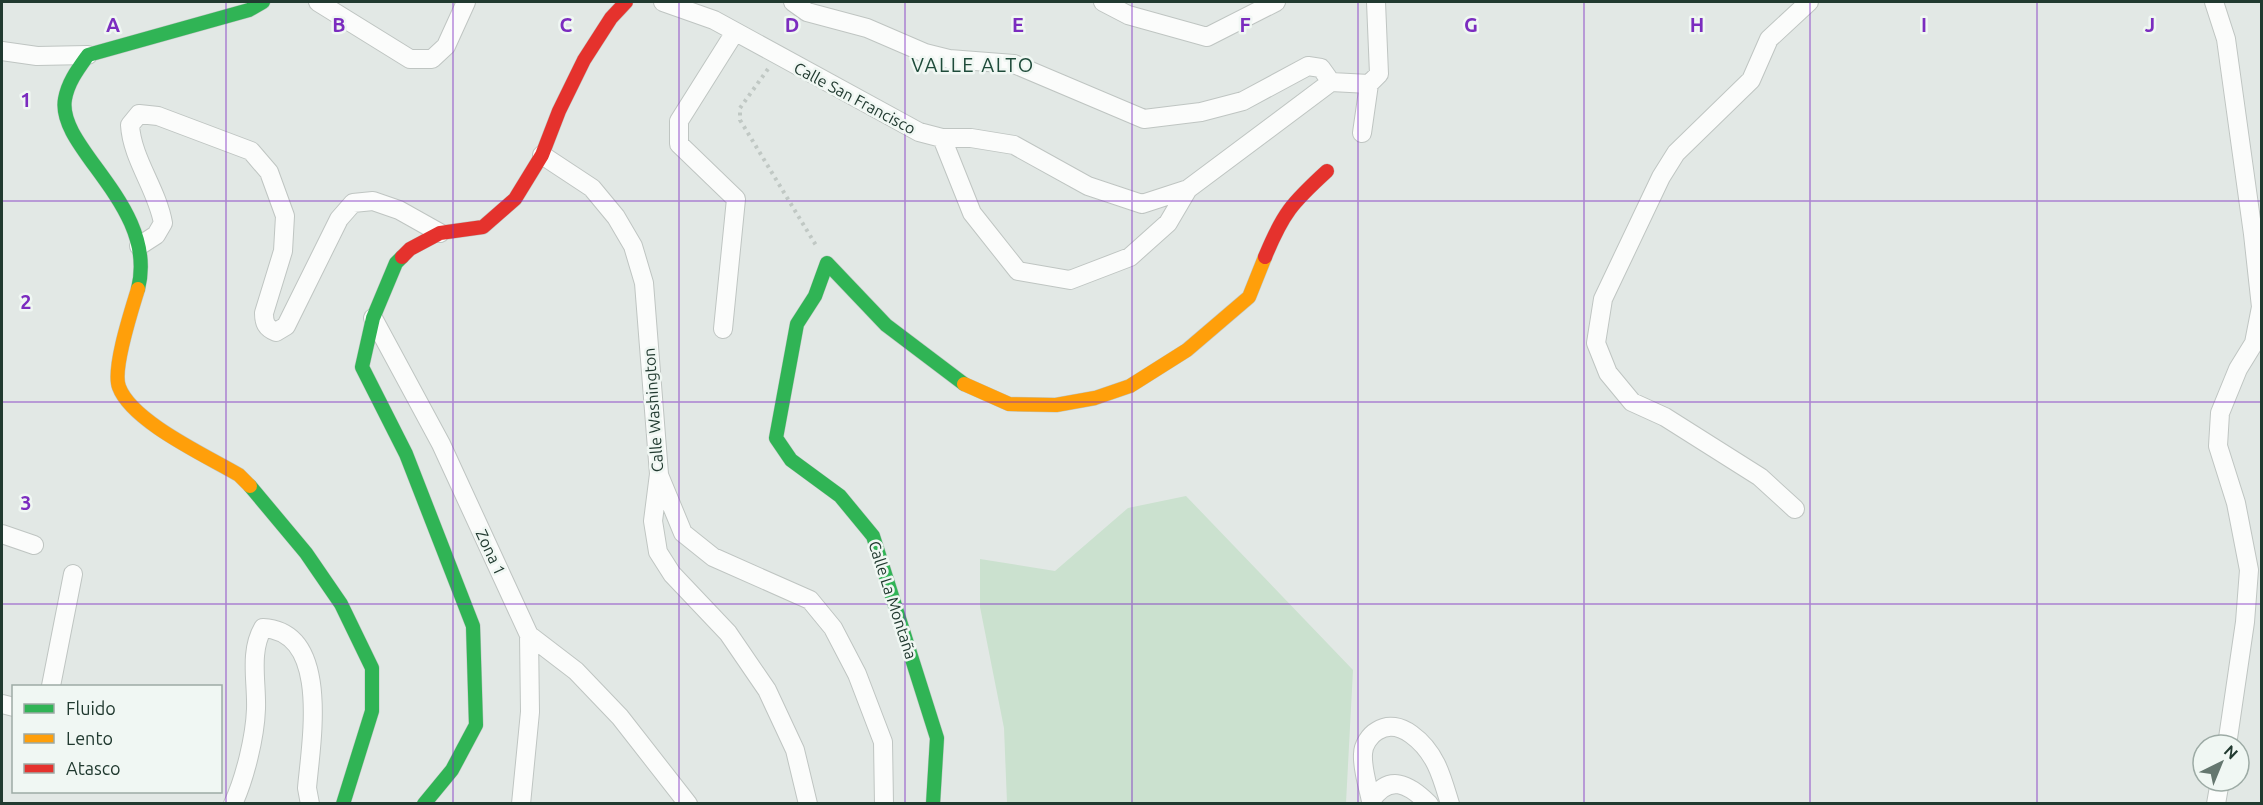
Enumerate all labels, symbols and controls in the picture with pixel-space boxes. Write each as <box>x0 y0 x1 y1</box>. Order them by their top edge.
text: A <box>106 13 120 36</box>
text: B <box>332 13 346 36</box>
text: C <box>560 13 573 36</box>
text: D <box>785 13 799 36</box>
text: E <box>1012 13 1024 36</box>
text: F <box>1239 13 1251 36</box>
text: G <box>1464 13 1478 36</box>
text: H <box>1690 13 1704 36</box>
text: I <box>1921 13 1927 36</box>
text: J <box>2145 13 2155 36</box>
district label: VALLE ALTO <box>911 53 1035 76</box>
street label: Calle San Francisco <box>791 58 919 138</box>
text: 1 <box>20 88 32 111</box>
text: 2 <box>20 290 32 313</box>
street label: Calle Washington <box>640 347 666 473</box>
text: 3 <box>20 491 32 514</box>
street label: Zona 1 <box>473 526 509 578</box>
street label: Calle La Montaña <box>865 539 921 661</box>
legend <box>12 685 222 793</box>
text: Fluido <box>66 698 116 718</box>
text: Lento <box>66 728 113 748</box>
north arrow <box>2191 733 2251 793</box>
text: N <box>2221 741 2242 763</box>
text: Atasco <box>66 758 121 778</box>

